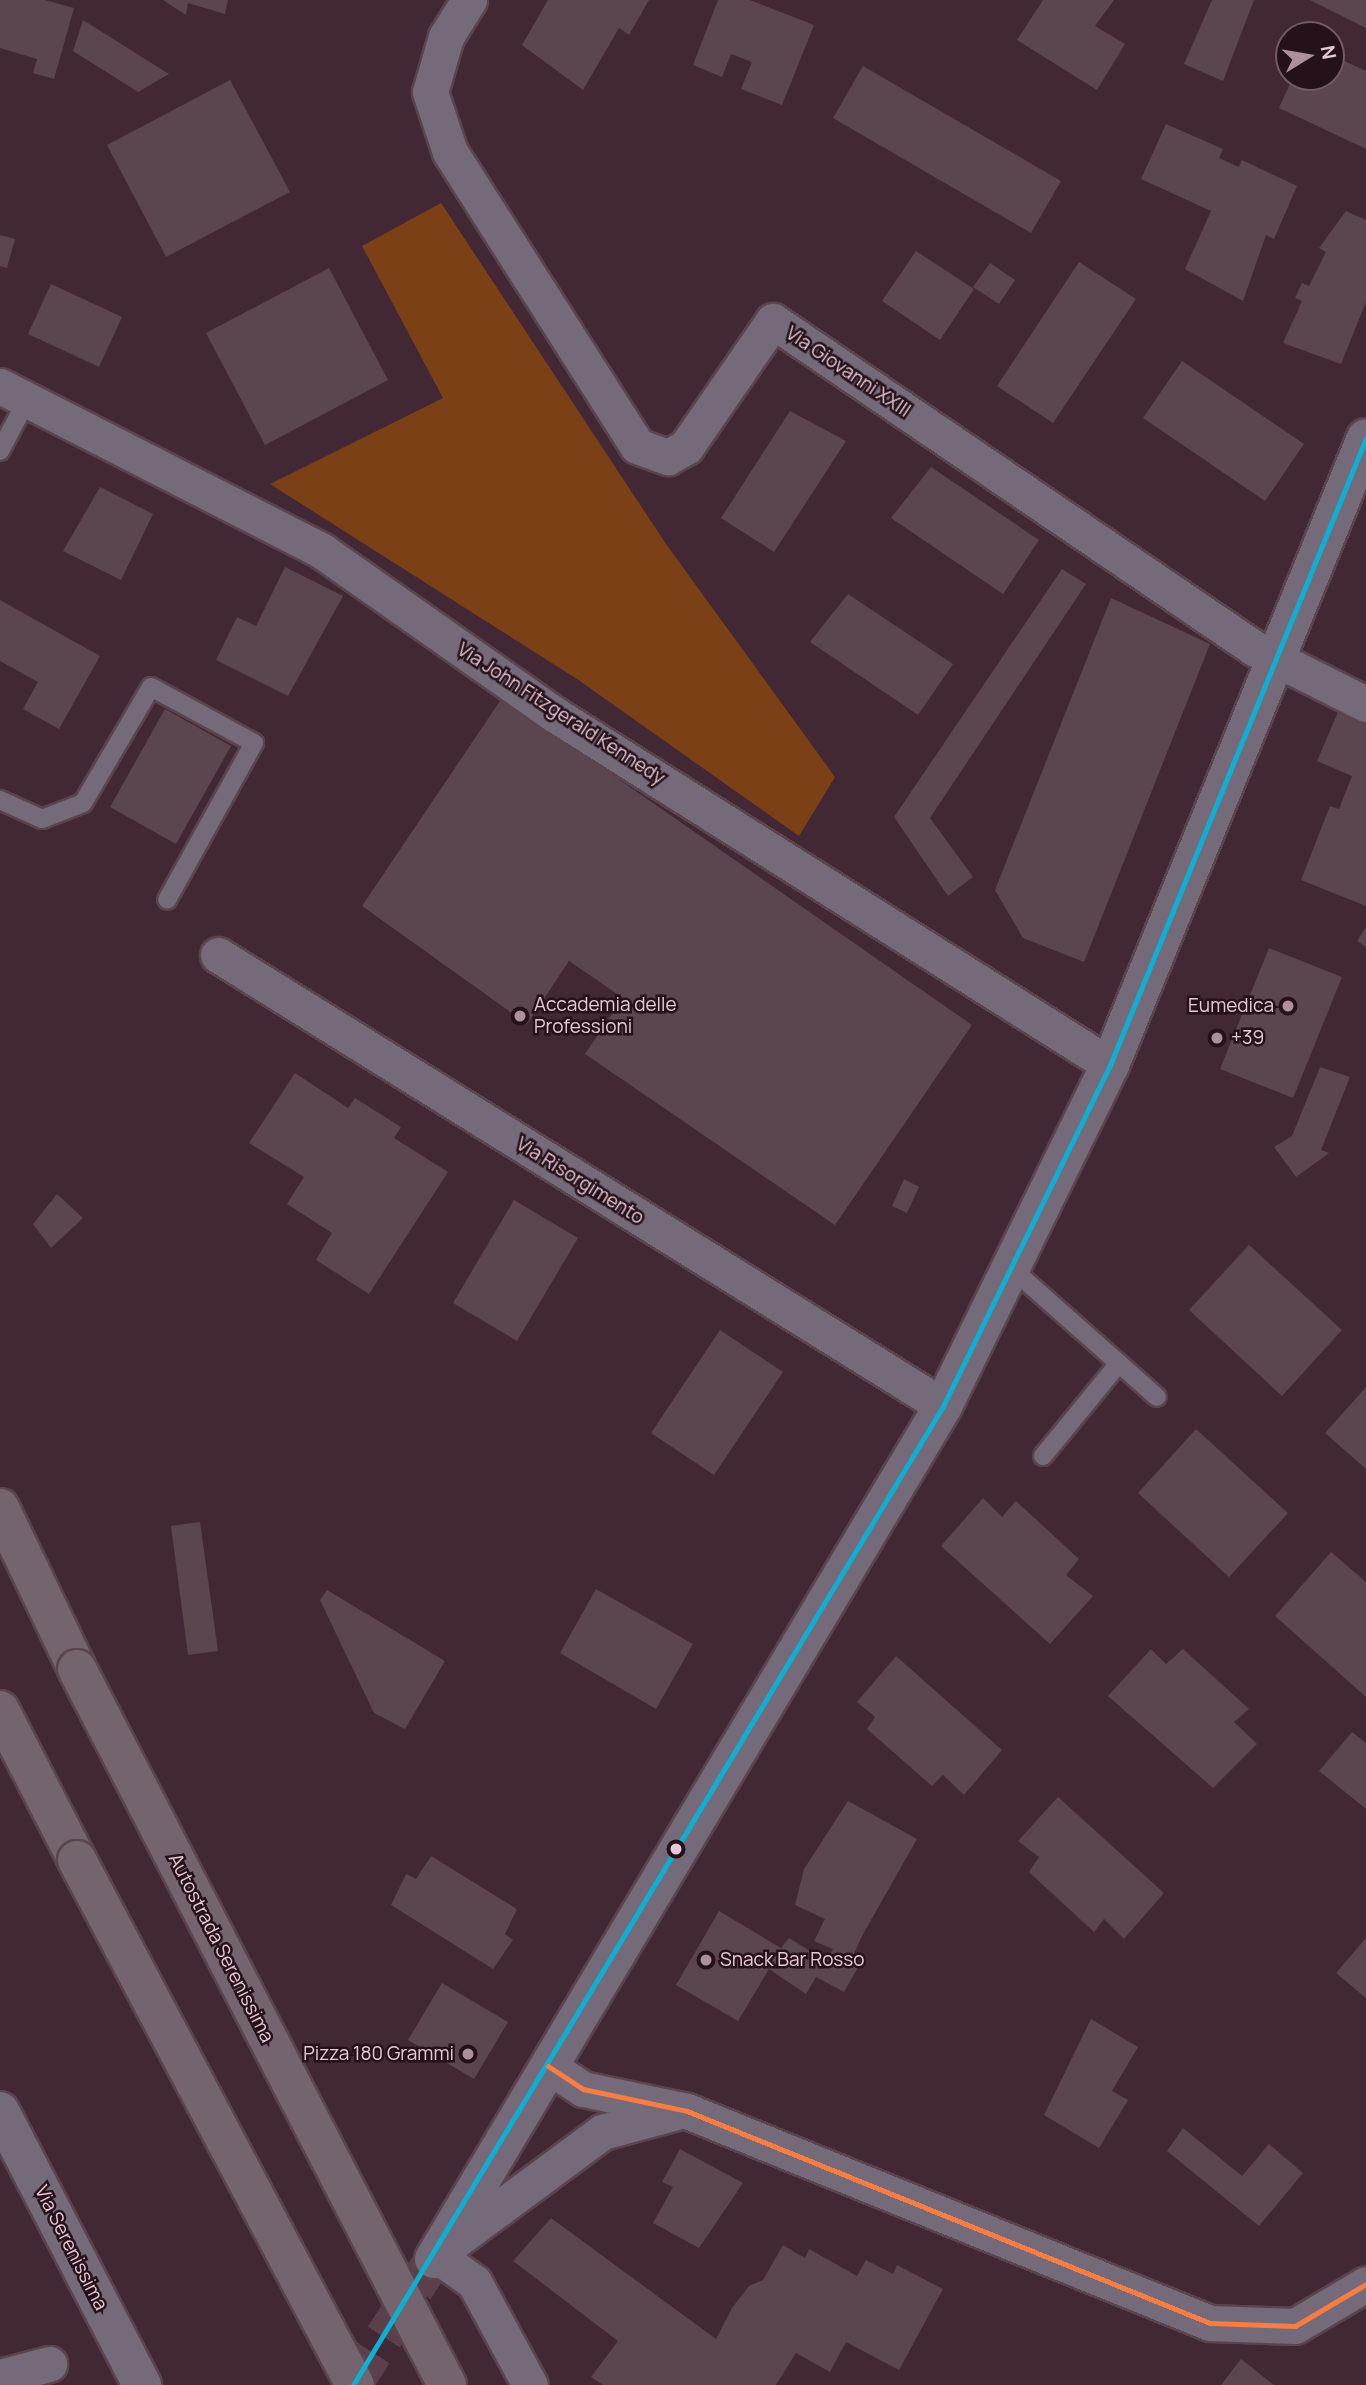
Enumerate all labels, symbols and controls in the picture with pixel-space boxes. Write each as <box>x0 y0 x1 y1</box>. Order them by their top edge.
north arrow <box>1275 21 1345 91</box>
text: N <box>1315 43 1343 62</box>
street label: Via Giovanni XXIII <box>781 322 915 422</box>
street label: Via John Fitzgerald Kennedy <box>453 638 669 790</box>
place label: Accademia delle Professioni <box>534 994 677 1038</box>
place label: Eumedica <box>1188 995 1274 1017</box>
marker: Eumedica <box>1280 998 1296 1014</box>
marker: Accademia delle Professioni <box>512 1008 528 1024</box>
place label: +39 <box>1231 1027 1264 1049</box>
marker: +39 <box>1209 1030 1225 1046</box>
street label: Via Risorgimento <box>512 1133 648 1229</box>
unlabelled marker <box>669 1842 683 1856</box>
street label: Autostrada Serenissima <box>163 1850 279 2046</box>
place label: Snack Bar Rosso <box>720 1949 864 1971</box>
marker: Snack Bar Rosso <box>698 1952 714 1968</box>
place label: Pizza 180 Grammi <box>303 2043 454 2065</box>
marker: Pizza 180 Grammi <box>460 2046 476 2062</box>
street label: Via Serenissima <box>30 2182 112 2314</box>

